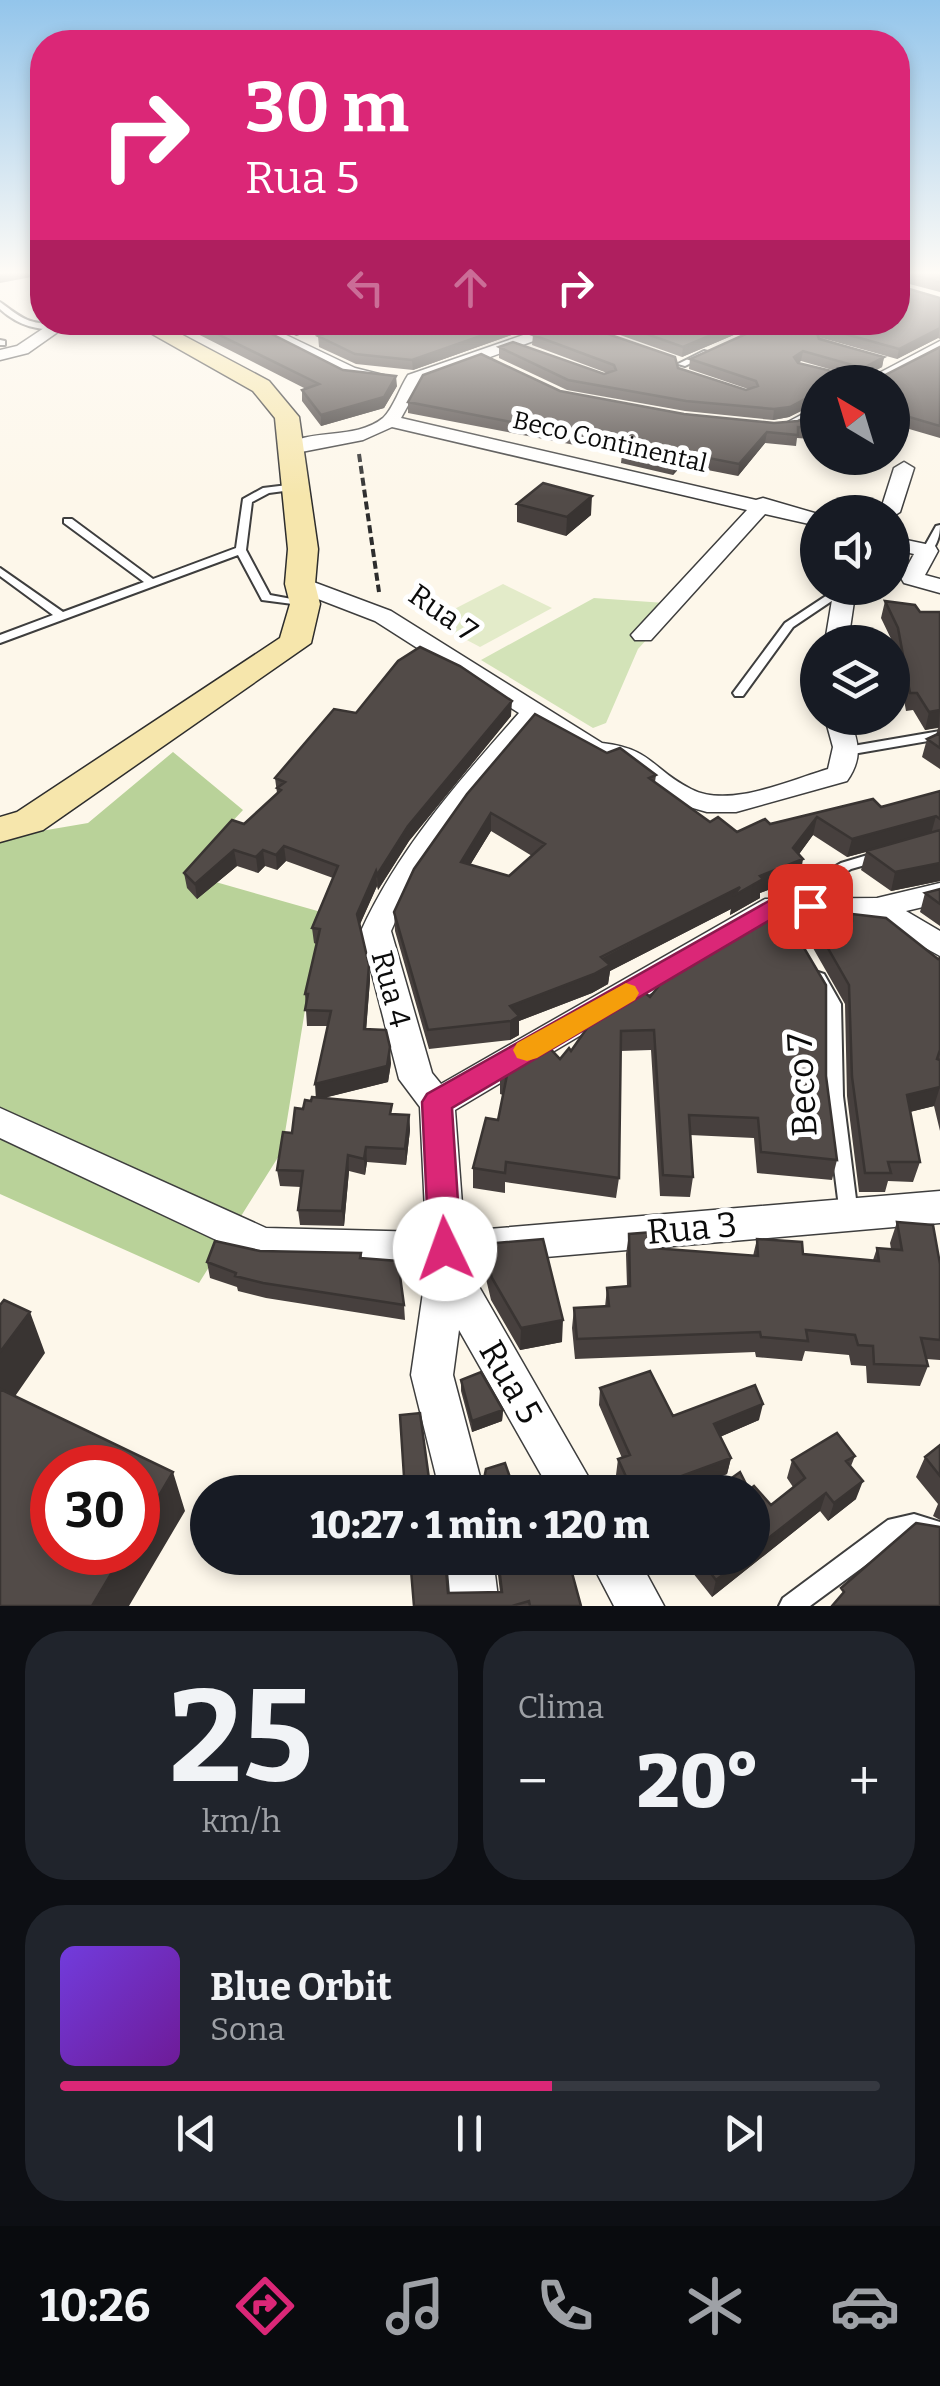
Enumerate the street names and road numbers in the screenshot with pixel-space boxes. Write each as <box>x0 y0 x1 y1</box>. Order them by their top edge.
street label: Beco Continental <box>510 405 710 479</box>
street label: Rua 7 <box>402 577 484 649</box>
street label: Rua 4 <box>364 947 419 1032</box>
street label: Beco 7 <box>778 1032 826 1138</box>
street label: Rua 3 <box>645 1203 739 1253</box>
street label: Rua 5 <box>471 1333 551 1431</box>

